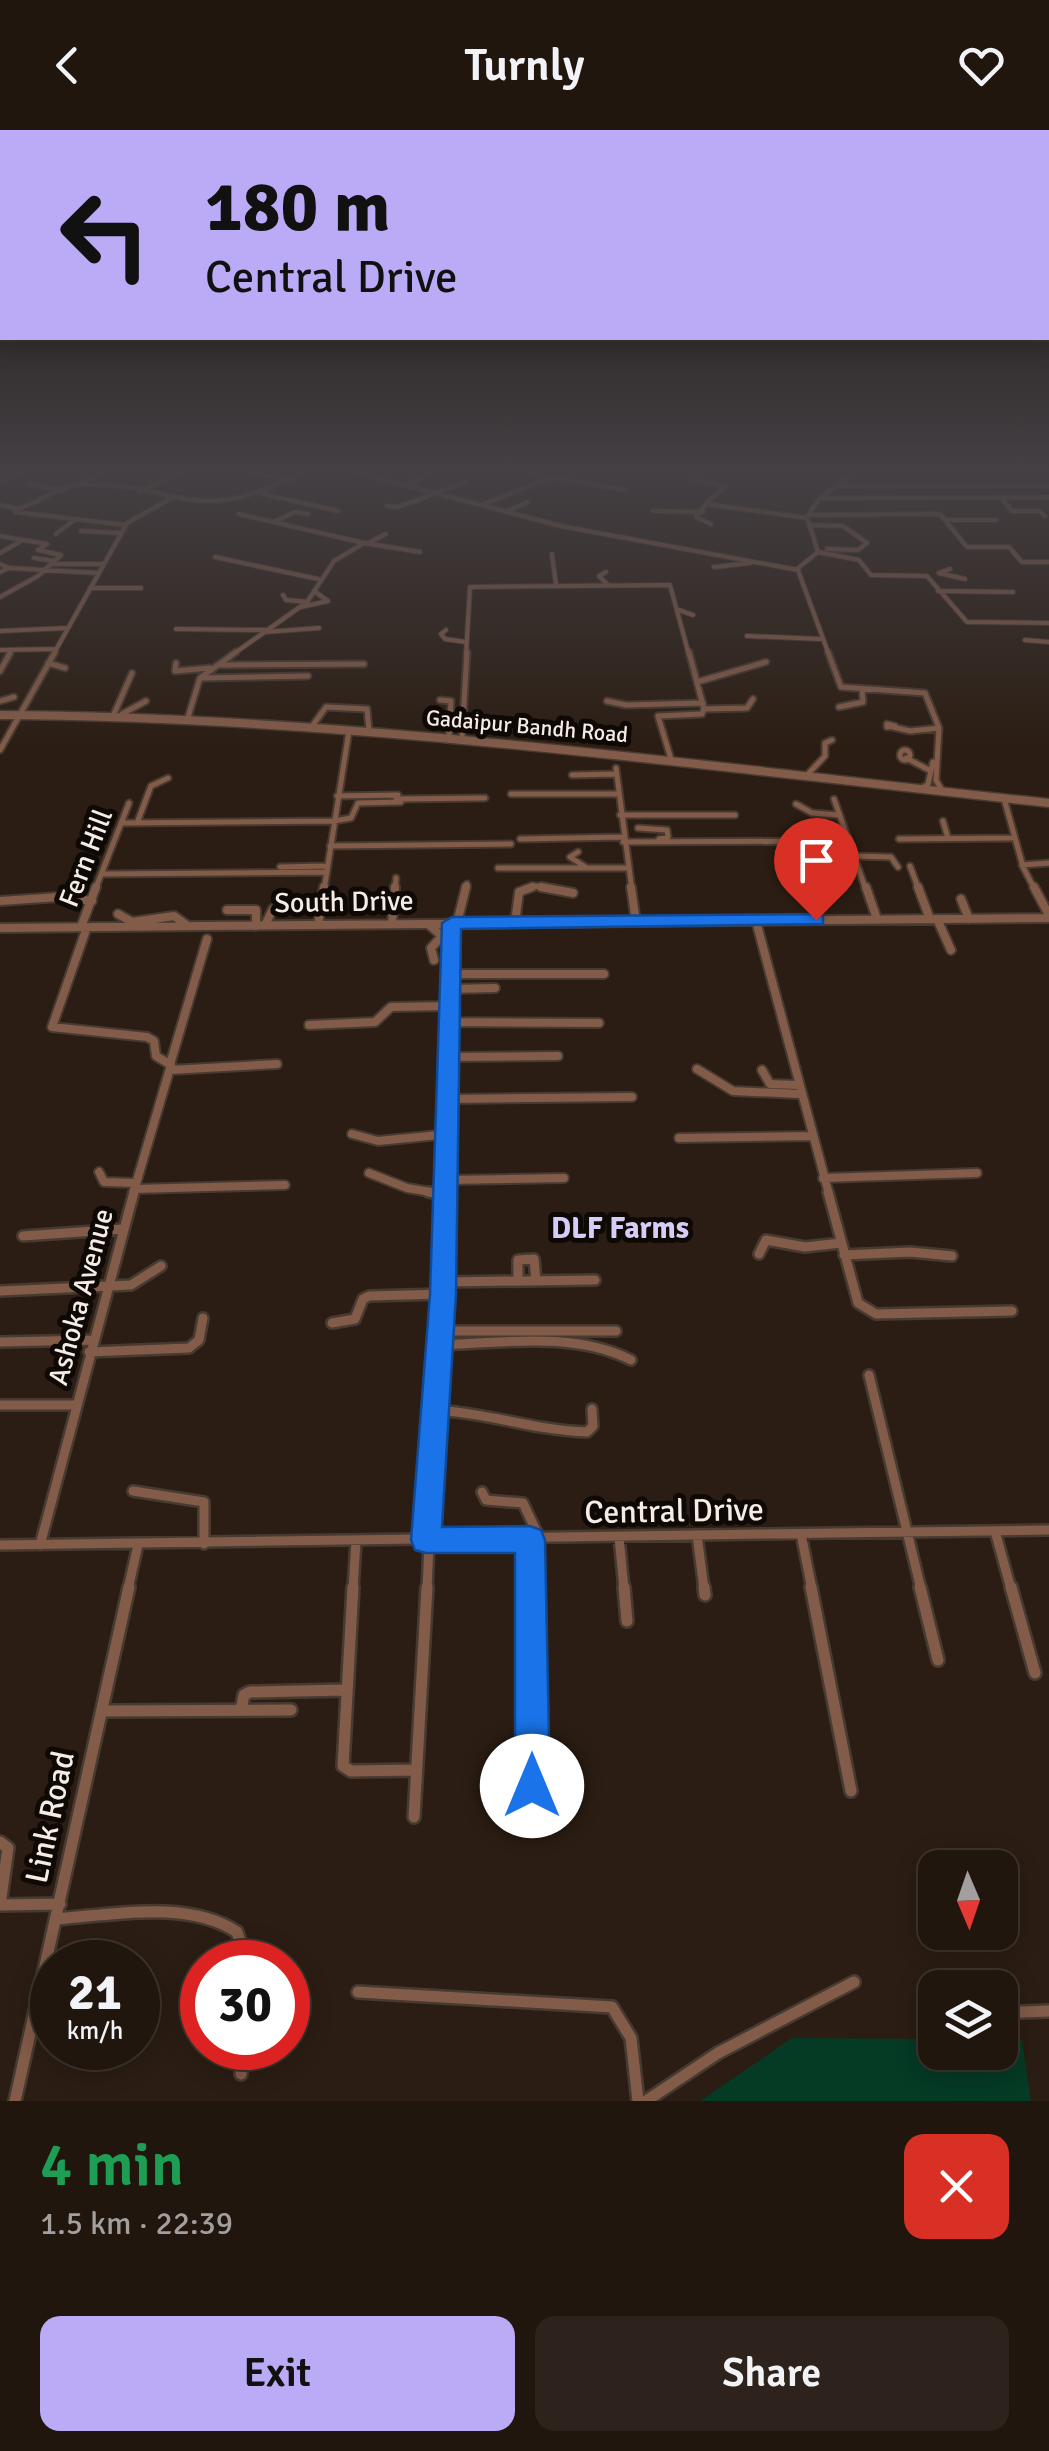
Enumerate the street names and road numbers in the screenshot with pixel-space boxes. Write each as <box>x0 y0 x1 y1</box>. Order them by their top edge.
street label: Gadaipur Bandh Road <box>425 704 629 748</box>
street label: Fern Hill <box>52 804 120 912</box>
street label: South Drive <box>274 884 414 920</box>
street label: Ashoka Avenue <box>41 1205 121 1389</box>
street label: Central Drive <box>584 1490 764 1532</box>
street label: Link Road <box>17 1747 83 1887</box>

